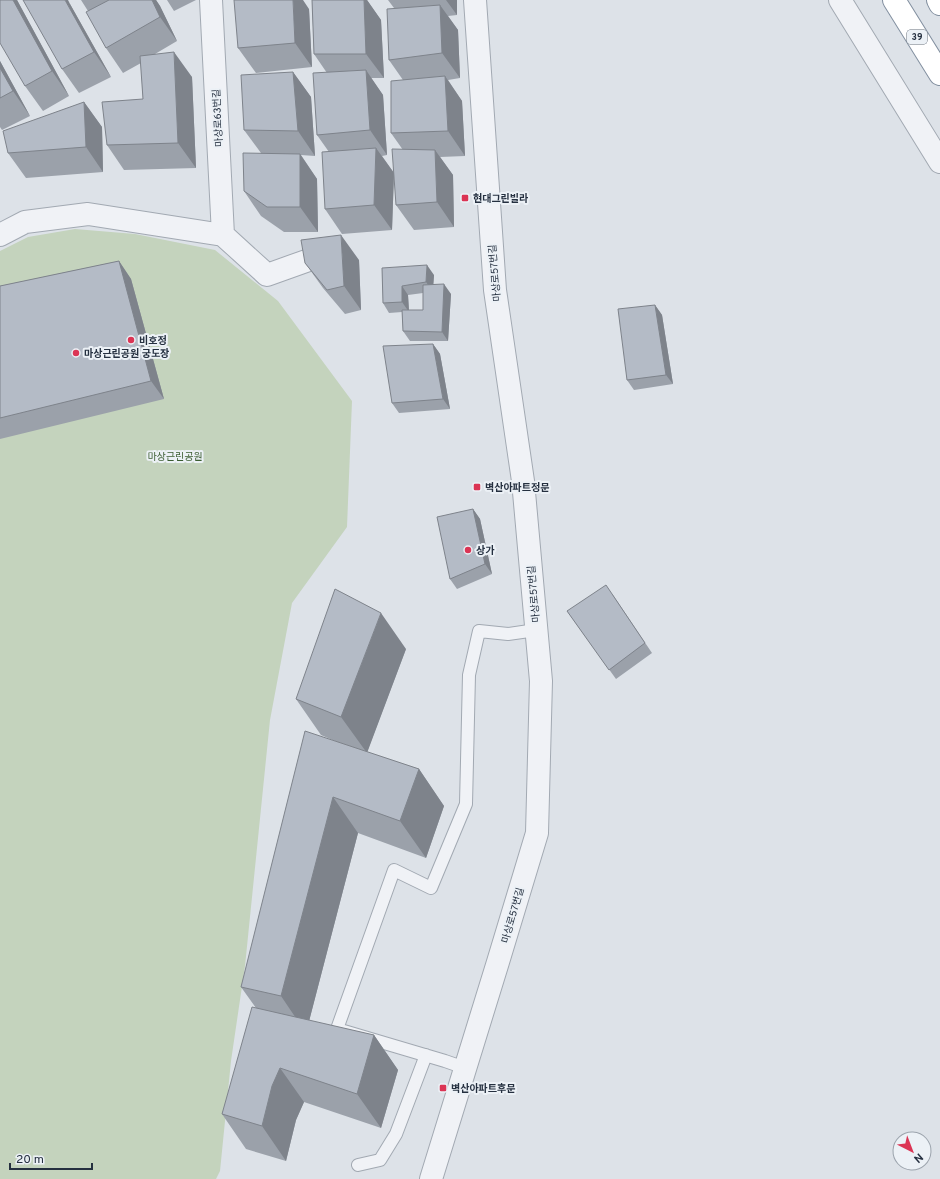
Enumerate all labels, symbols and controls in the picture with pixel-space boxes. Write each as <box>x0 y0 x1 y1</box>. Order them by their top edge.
road number: 39 <box>907 30 927 44</box>
street label: 마상로63번길 <box>210 89 227 147</box>
place label: 현대그린빌라 <box>473 192 528 206</box>
marker: 현대그린빌라 <box>460 193 470 203</box>
street label: 마상로57번길 <box>487 244 504 302</box>
marker: 비호정 <box>126 335 136 345</box>
place label: 비호정 <box>139 335 167 348</box>
marker: 마상근린공원 궁도장 <box>71 348 81 358</box>
place label: 마상근린공원 궁도장 <box>84 348 169 361</box>
park label: 마상근린공원 <box>147 451 203 464</box>
marker: 벽산아파트정문 <box>472 482 482 492</box>
place label: 벽산아파트정문 <box>485 482 549 495</box>
marker: 상가 <box>463 545 473 555</box>
place label: 상가 <box>476 545 495 558</box>
street label: 마상로57번길 <box>526 565 543 623</box>
street label: 마상로57번길 <box>499 886 528 945</box>
marker: 벽산아파트후문 <box>438 1083 448 1093</box>
place label: 벽산아파트후문 <box>451 1083 515 1096</box>
north arrow <box>892 1131 932 1171</box>
scale bar <box>10 1145 92 1171</box>
text: N <box>910 1150 926 1166</box>
text: 20 m <box>16 1152 44 1168</box>

